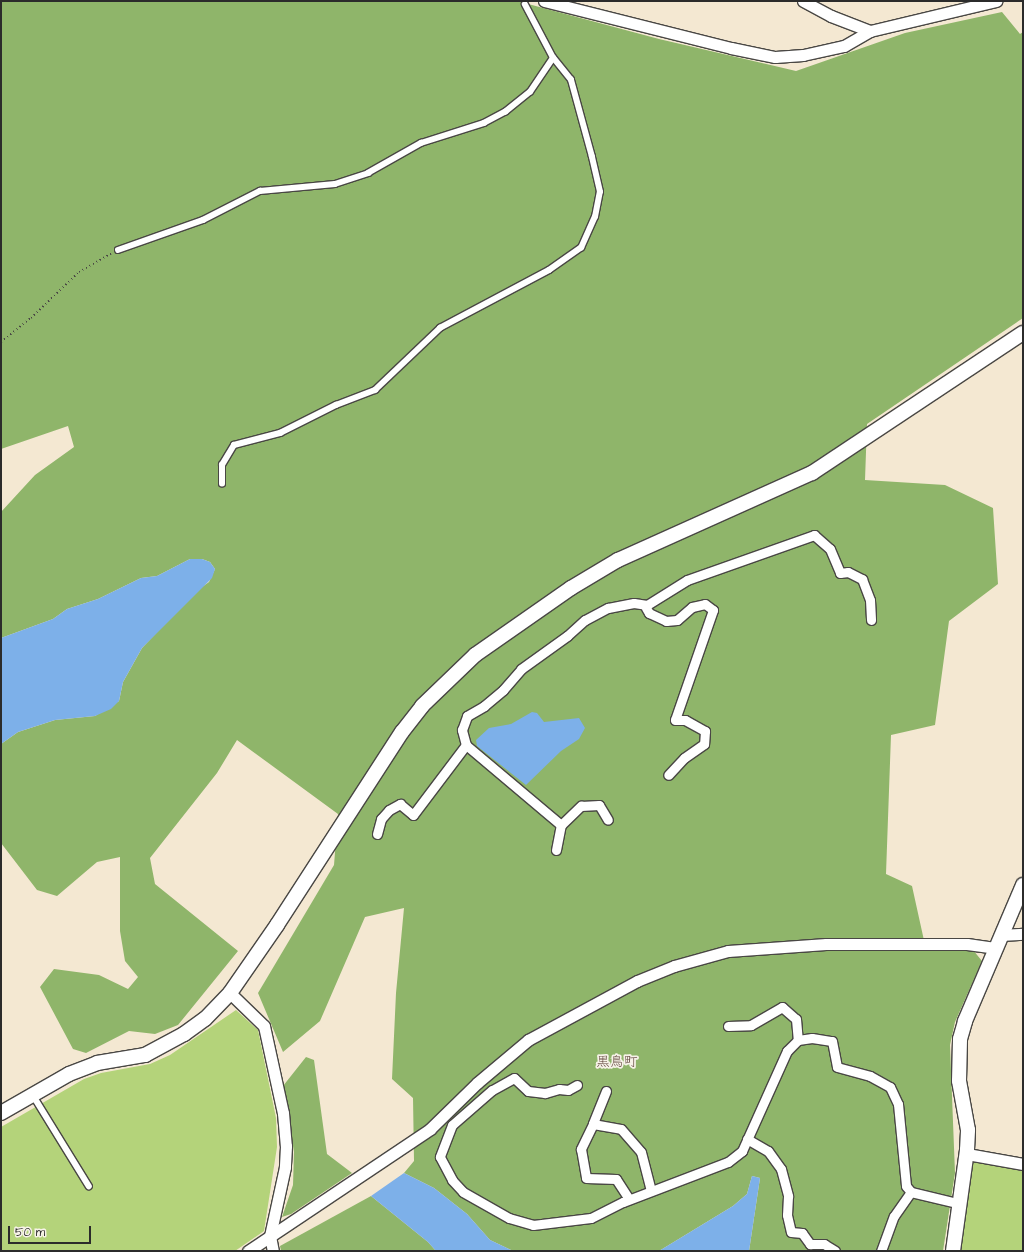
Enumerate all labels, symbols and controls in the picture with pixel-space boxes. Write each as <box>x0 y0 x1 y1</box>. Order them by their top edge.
district label: 黒鳥町 <box>596 1054 638 1070</box>
scale bar <box>10 1218 93 1244</box>
text: 50 m <box>15 1224 45 1241</box>

